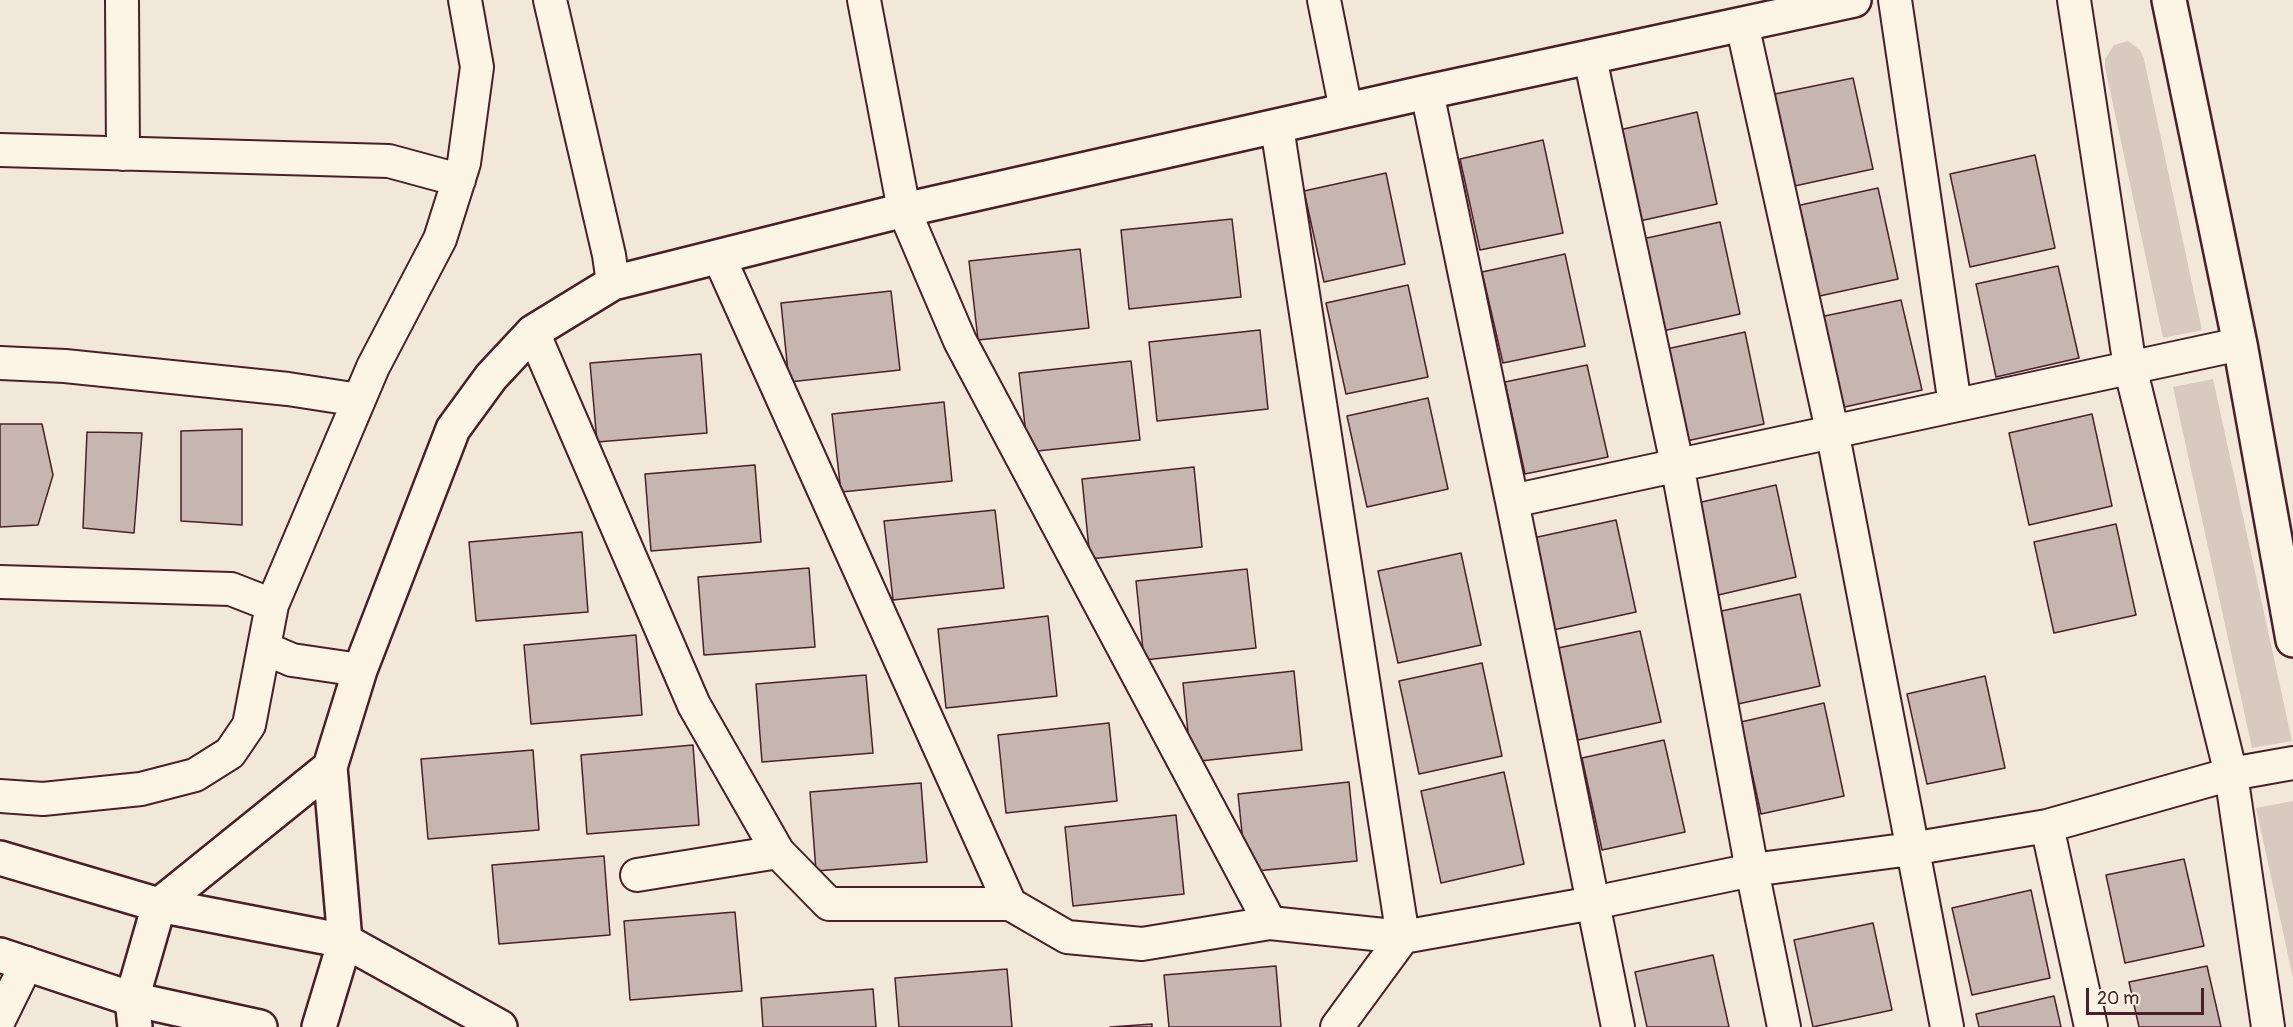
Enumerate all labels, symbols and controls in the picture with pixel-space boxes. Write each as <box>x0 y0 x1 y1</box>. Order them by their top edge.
scale bar <box>2089 976 2208 1014</box>
text: 20 m <box>2097 987 2139 1010</box>

